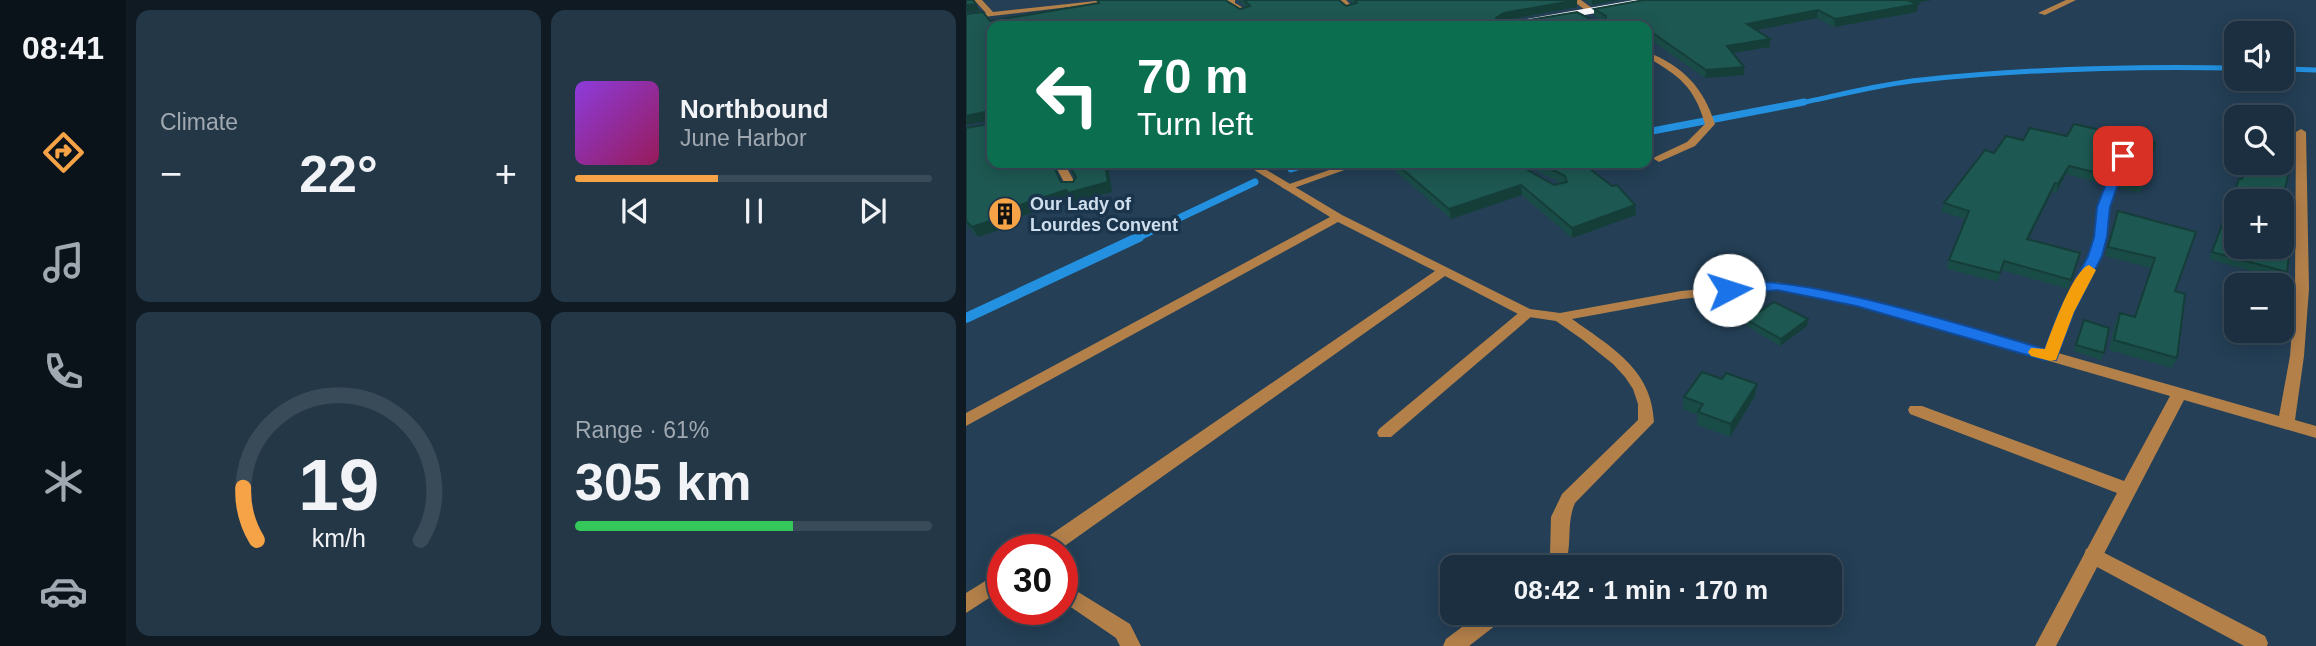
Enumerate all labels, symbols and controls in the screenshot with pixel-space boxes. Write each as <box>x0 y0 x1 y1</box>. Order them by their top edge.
map controls <box>2224 21 2294 343</box>
button: sound <box>2224 21 2294 91</box>
text: 08:41 <box>22 30 104 66</box>
icon: left <box>1022 49 1113 140</box>
text: 70 m <box>1137 49 1249 103</box>
text: Northbound <box>680 94 829 124</box>
button: search <box>2224 105 2294 175</box>
text: Turn left <box>1137 106 1253 142</box>
text: Climate <box>160 109 238 135</box>
text: June Harbor <box>680 125 807 151</box>
pin <box>2093 126 2153 186</box>
icon: directions <box>39 128 88 177</box>
icon: arrive <box>2104 137 2142 175</box>
text: 22° <box>299 145 378 203</box>
text: − <box>160 153 182 195</box>
text: + <box>495 153 517 195</box>
button: + <box>2224 189 2294 259</box>
icon: previous <box>616 192 654 230</box>
icon: pause <box>735 192 773 230</box>
icon: next <box>854 192 892 230</box>
place label: Our Lady of Lourdes Convent <box>1030 194 1178 235</box>
building icon: Our Lady of Lourdes Convent <box>986 195 1024 233</box>
icon: music <box>39 238 88 287</box>
position arrow <box>1692 253 1766 327</box>
button: − <box>2224 273 2294 343</box>
icon: phone <box>39 347 88 396</box>
text: Range · 61% <box>575 417 709 443</box>
text: 19 <box>298 444 379 525</box>
text: 305 km <box>575 453 751 511</box>
icon: climate <box>39 457 88 506</box>
text: km/h <box>311 524 366 552</box>
speed limit sign: 30 <box>987 534 1078 625</box>
icon: car <box>39 567 88 616</box>
text: 08:42 · 1 min · 170 m <box>1514 575 1768 605</box>

